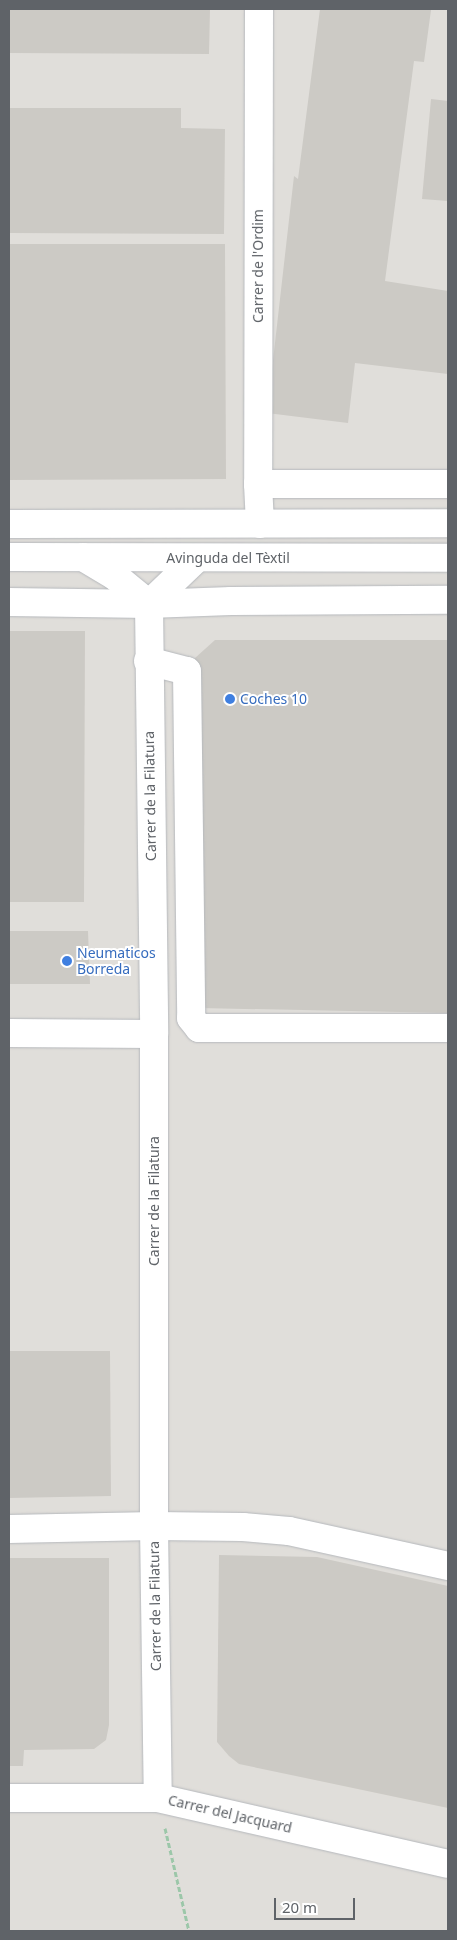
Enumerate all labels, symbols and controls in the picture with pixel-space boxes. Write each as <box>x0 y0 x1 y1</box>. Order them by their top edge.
street label: Carrer de l'Ordim <box>250 209 266 323</box>
street label: Avinguda del Tèxtil <box>166 550 290 566</box>
place label: Coches 10 <box>240 691 307 707</box>
marker: Coches 10 <box>224 693 236 705</box>
street label: Carrer de la Filatura <box>140 731 160 861</box>
place label: Neumaticos Borreda <box>77 945 156 978</box>
marker: Neumaticos Borreda <box>61 955 73 967</box>
street label: Carrer de la Filatura <box>146 1136 162 1266</box>
street label: Carrer de la Filatura <box>145 1541 165 1671</box>
street label: Carrer del Jacquard <box>166 1792 294 1836</box>
scale bar <box>277 1888 358 1920</box>
text: 20 m <box>282 1897 317 1917</box>

